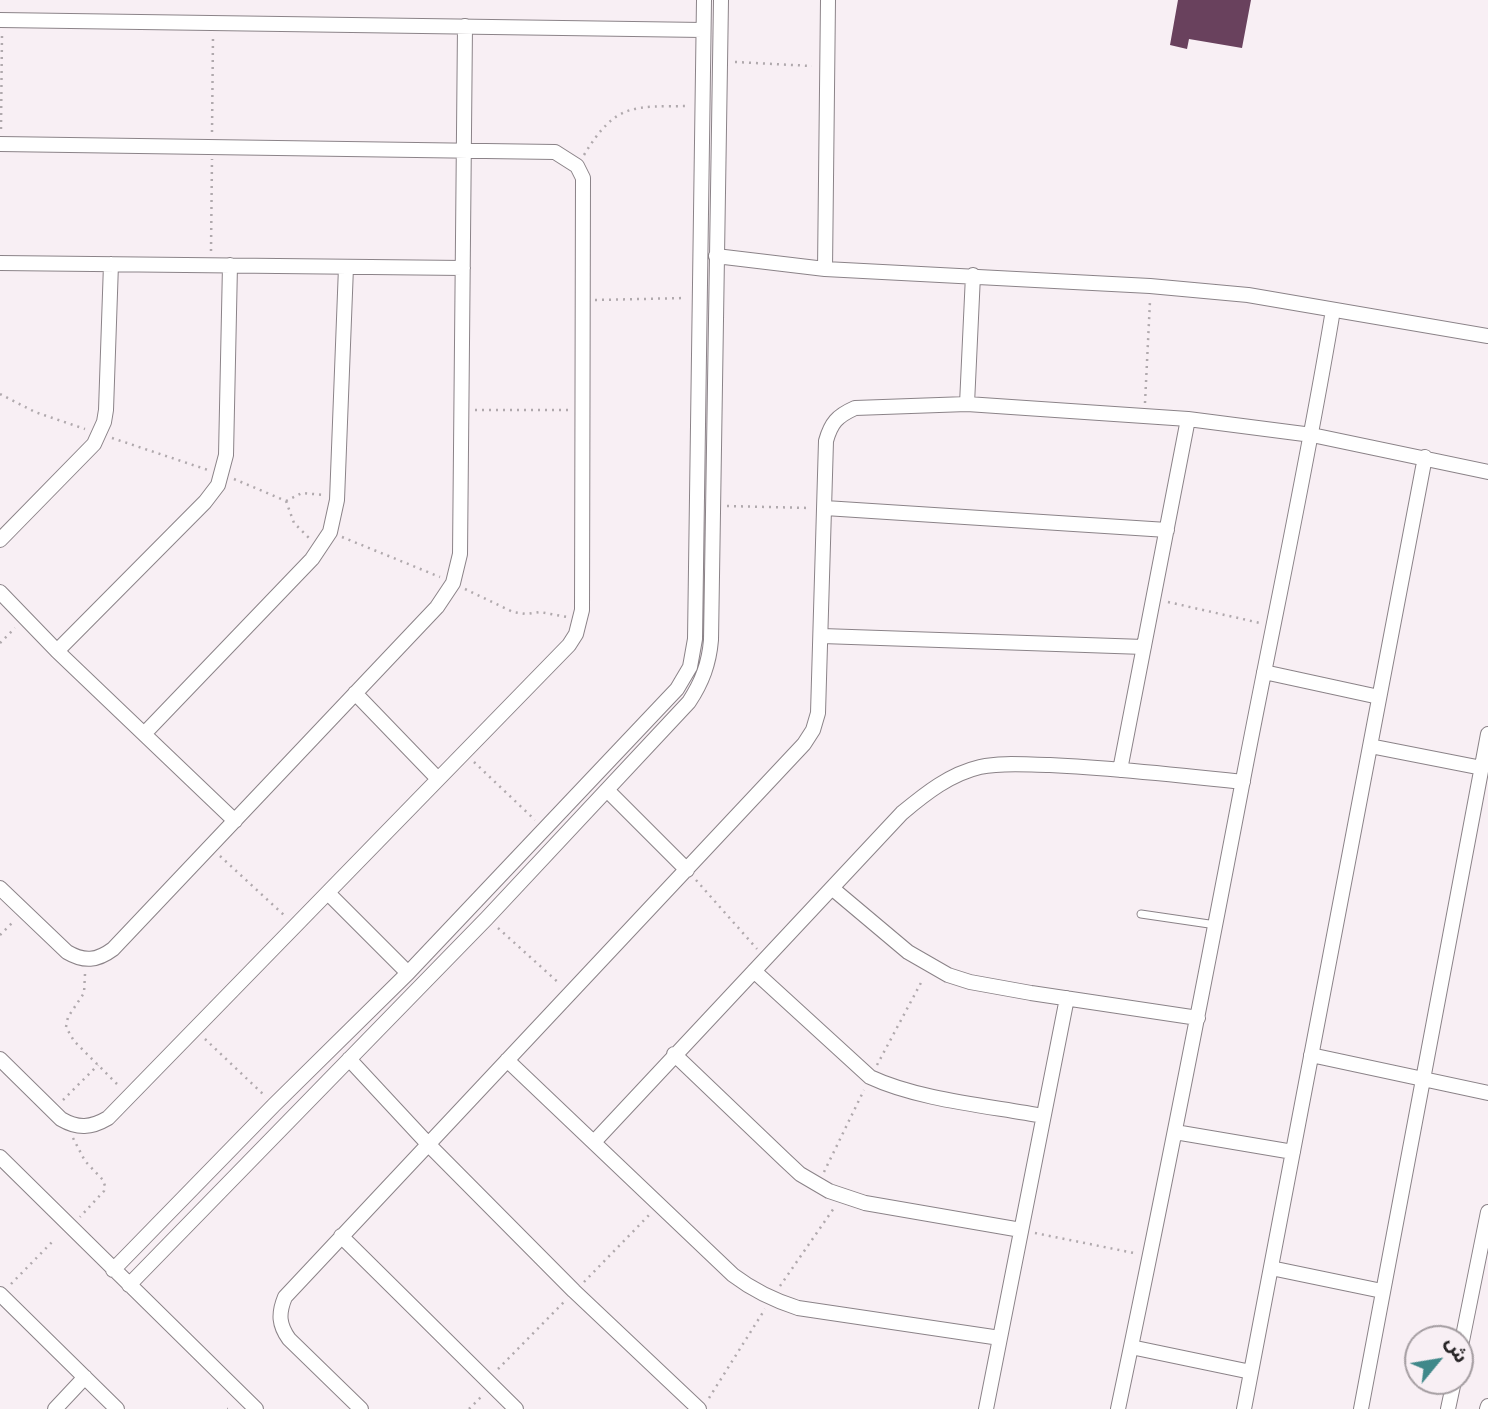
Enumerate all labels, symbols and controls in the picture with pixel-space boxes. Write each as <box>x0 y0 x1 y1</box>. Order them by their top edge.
north arrow <box>1404 1325 1474 1395</box>
text: ش <box>1441 1334 1471 1366</box>

